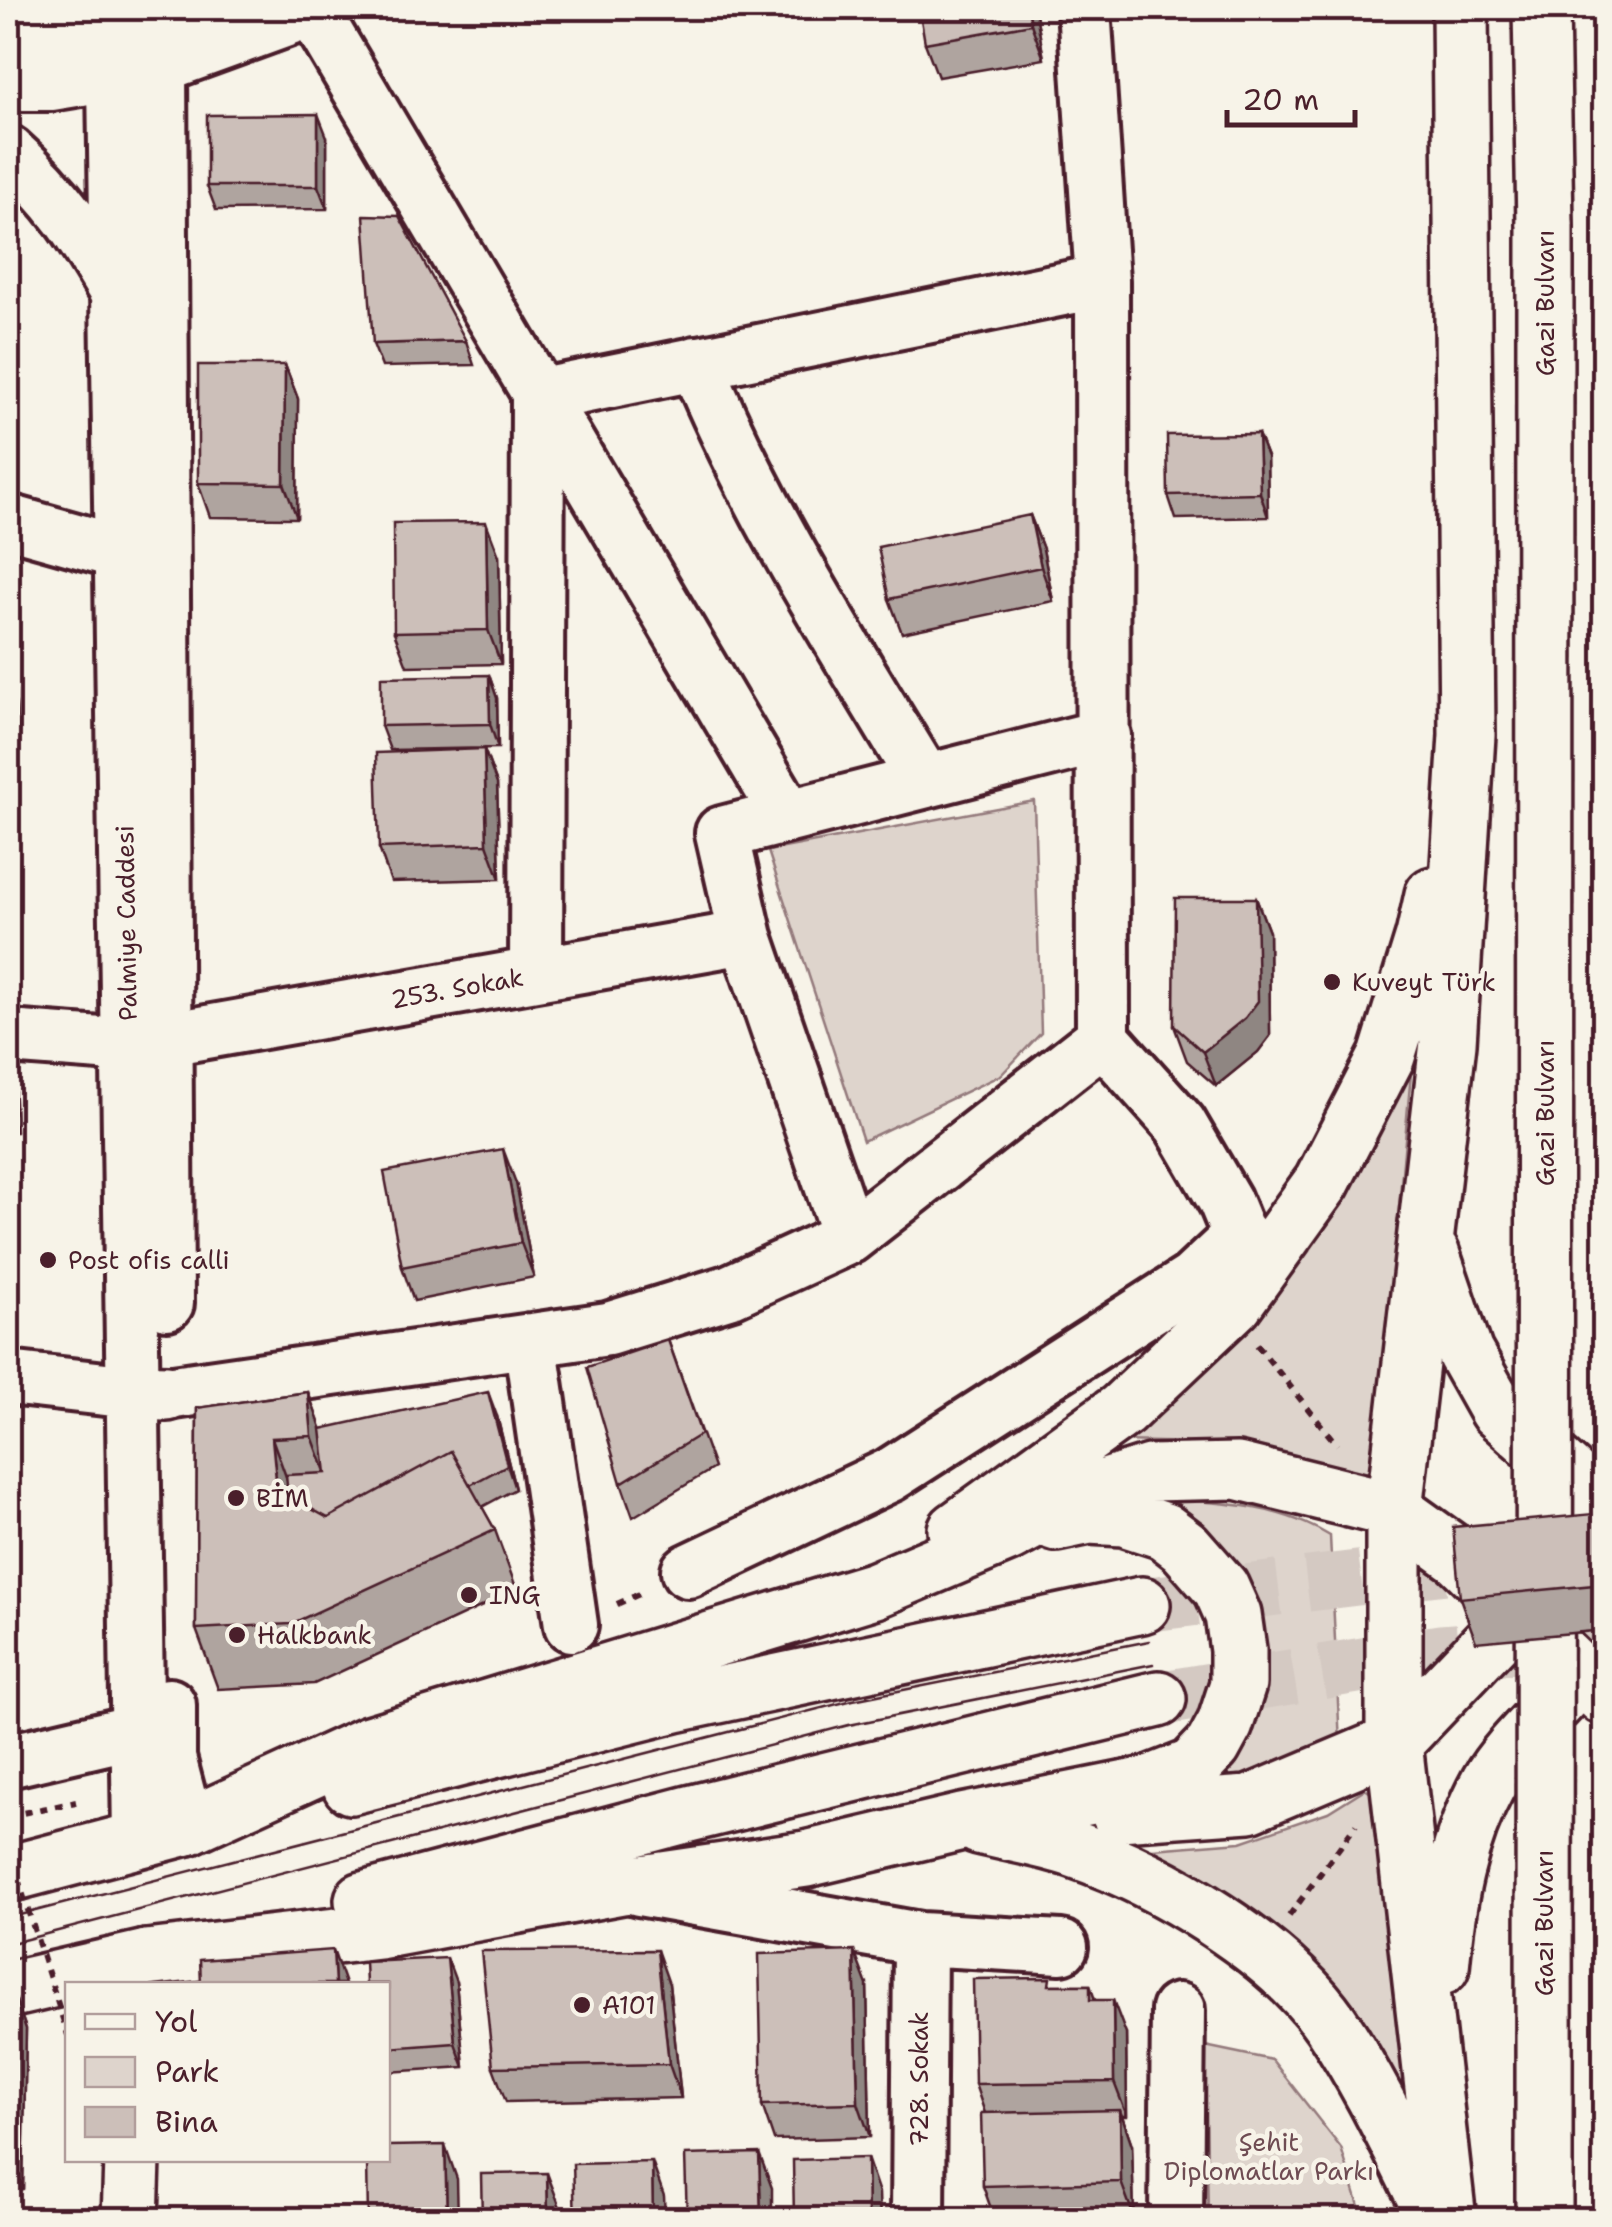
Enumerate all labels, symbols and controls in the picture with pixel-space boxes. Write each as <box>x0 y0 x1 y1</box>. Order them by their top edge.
scale bar <box>1227 65 1354 127</box>
text: 20 m <box>1242 79 1319 120</box>
street label: Gazi Bulvarı <box>1528 230 1562 376</box>
street label: Palmiye Caddesi <box>107 825 145 1021</box>
street label: 253. Sokak <box>388 960 526 1016</box>
place label: Kuveyt Türk <box>1352 965 1496 999</box>
marker: Kuveyt Türk <box>1321 971 1343 993</box>
street label: Gazi Bulvarı <box>1528 1040 1562 1186</box>
place label: Post ofis calli <box>68 1243 230 1277</box>
marker: Post ofis calli <box>37 1249 59 1271</box>
place label: BİM <box>256 1481 309 1515</box>
marker: BİM <box>225 1487 247 1509</box>
place label: ING <box>489 1578 541 1612</box>
marker: ING <box>458 1584 480 1606</box>
place label: Halkbank <box>257 1618 372 1652</box>
marker: Halkbank <box>226 1624 248 1646</box>
street label: Gazi Bulvarı <box>1527 1850 1561 1996</box>
legend <box>65 1982 390 2162</box>
place label: A101 <box>602 1988 656 2022</box>
marker: A101 <box>571 1994 593 2016</box>
text: Yol <box>155 2001 197 2042</box>
street label: 728. Sokak <box>902 2011 936 2147</box>
text: Park <box>155 2051 219 2092</box>
text: Bina <box>155 2101 218 2142</box>
park label: Şehit Diplomatlar Parkı <box>1164 2125 1374 2188</box>

